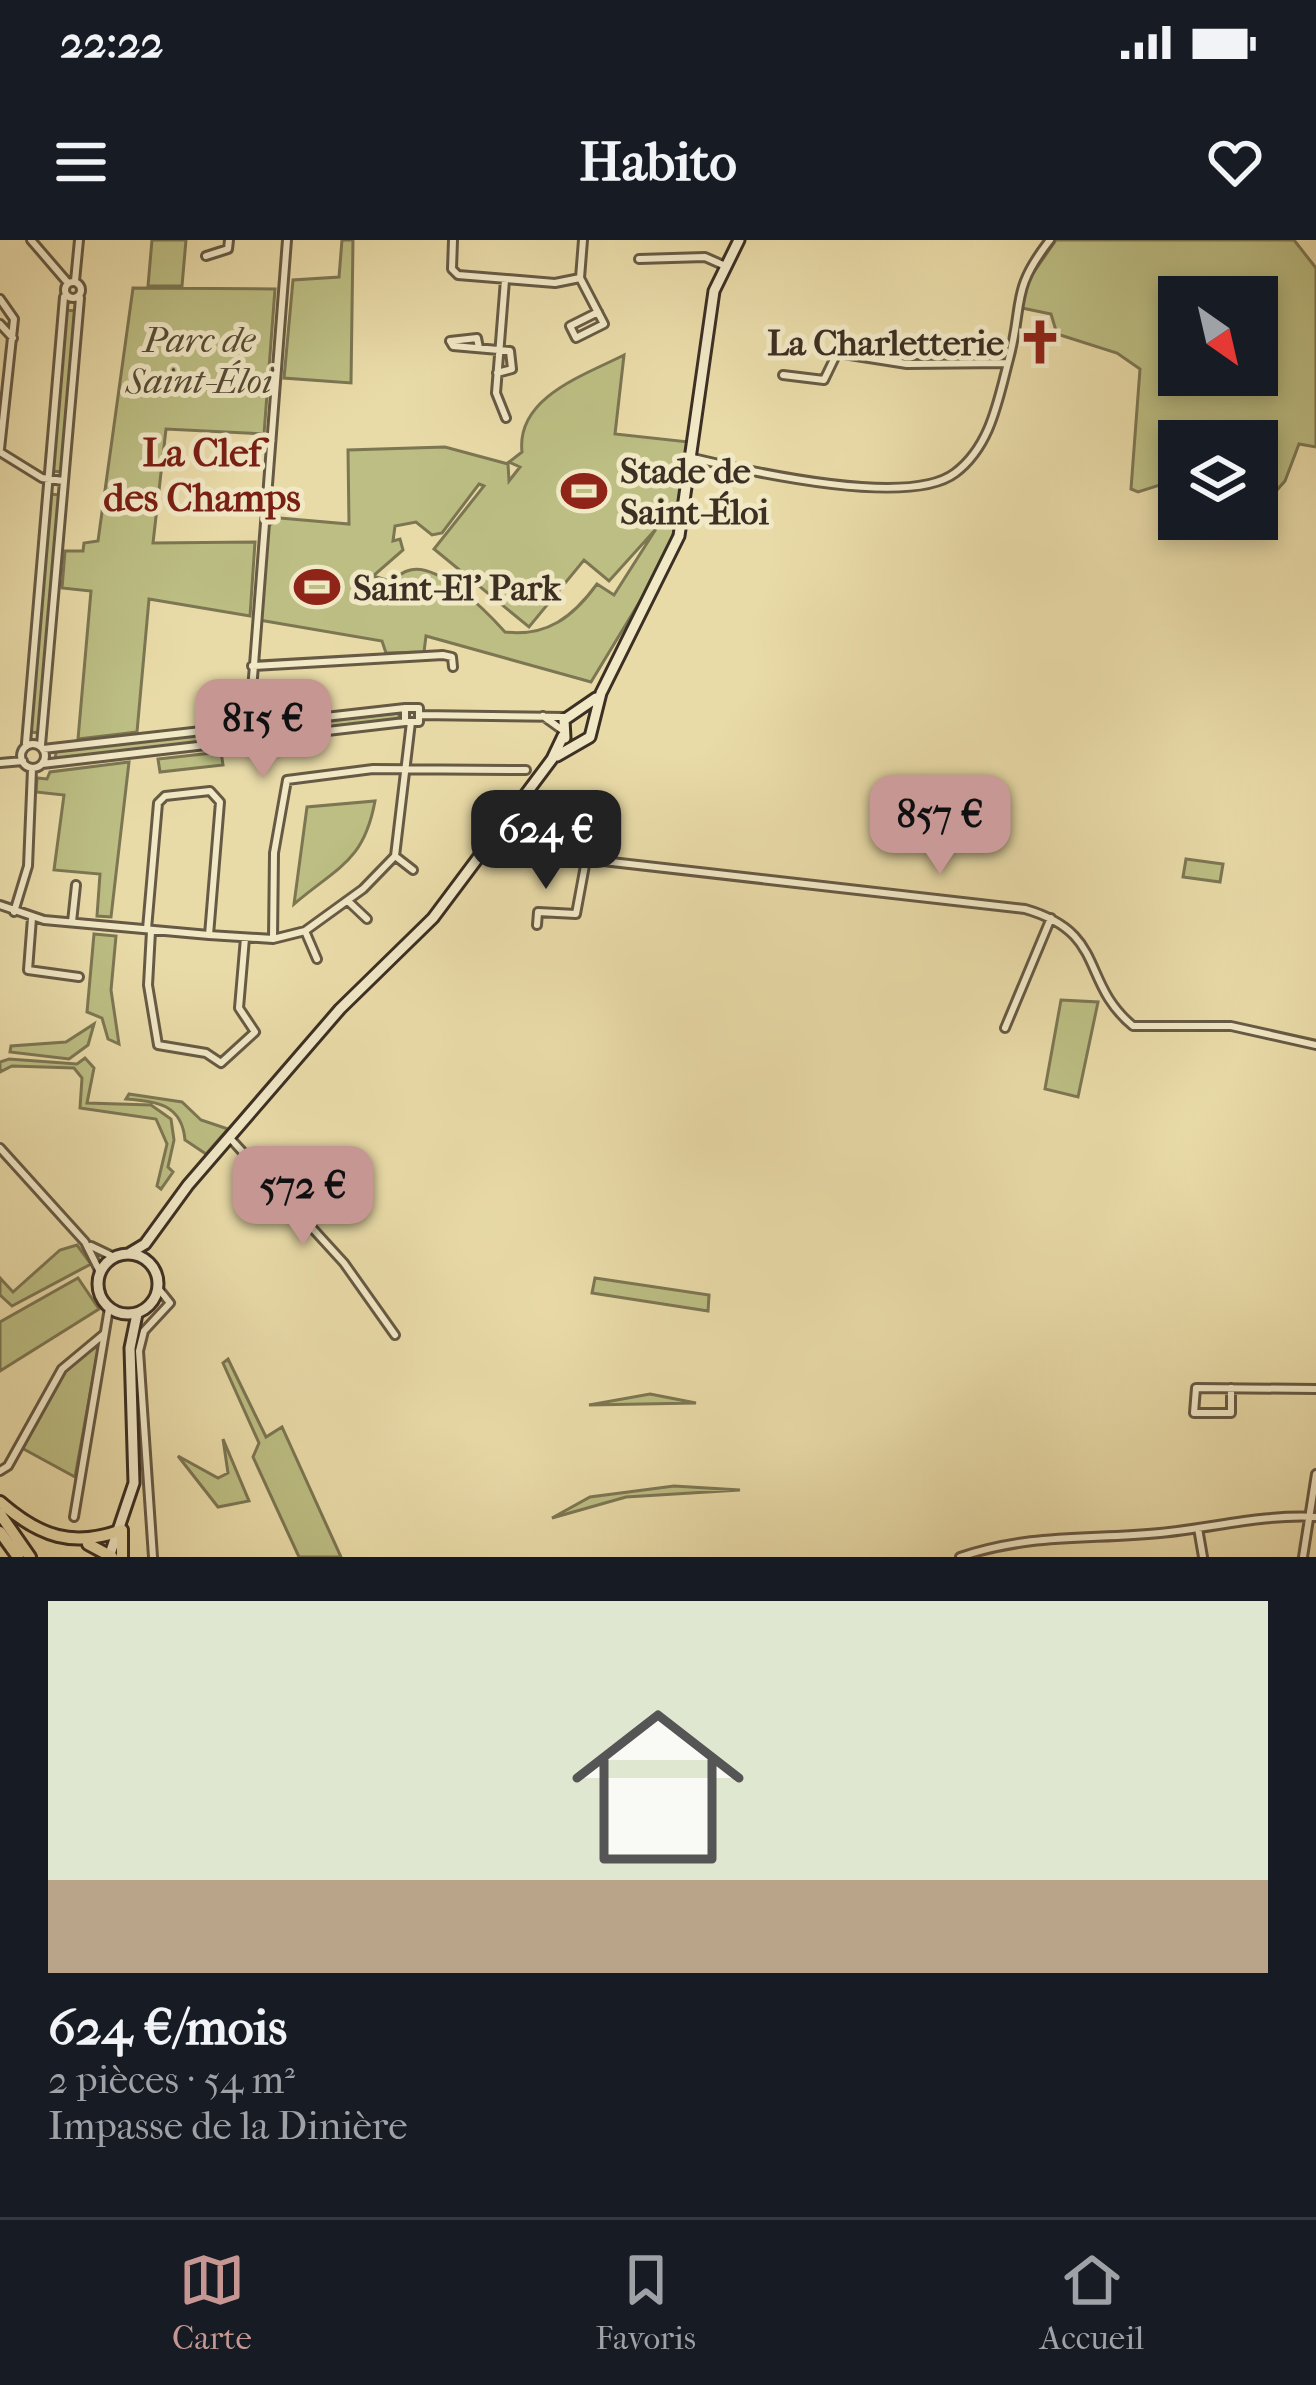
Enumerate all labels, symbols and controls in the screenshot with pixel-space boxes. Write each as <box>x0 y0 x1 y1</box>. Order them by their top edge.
text: 22:22 <box>60 16 163 69</box>
icon: menu <box>48 129 114 195</box>
icon: heart <box>1202 129 1268 195</box>
text: Habito <box>579 131 737 194</box>
north arrow <box>1158 276 1278 396</box>
map controls <box>1158 276 1278 540</box>
church icon: La Charletterie <box>1015 317 1065 367</box>
park label: Parc de Saint-Éloi <box>125 319 275 402</box>
place label: La Charletterie <box>767 322 1004 364</box>
button: layers <box>1158 420 1278 540</box>
district label: La Clef des Champs <box>103 430 301 521</box>
place label: Stade de Saint-Éloi <box>620 450 769 533</box>
sports icon: Stade de Saint-Éloi <box>559 466 609 516</box>
sports icon: Saint-El' Park <box>292 562 342 612</box>
place label: Saint-El' Park <box>353 567 562 609</box>
pin: 815 € <box>179 679 347 781</box>
text: 815 € <box>222 695 304 741</box>
pin: 857 € <box>856 775 1024 877</box>
pin: 624 € <box>462 790 630 892</box>
text: 857 € <box>897 791 983 837</box>
text: 624 € <box>498 806 594 852</box>
pin: 572 € <box>219 1146 387 1248</box>
text: 572 € <box>259 1162 347 1208</box>
icon: home <box>550 1679 766 1895</box>
text: 624 €/mois <box>48 1997 287 2057</box>
text: 2 pièces · 54 m² <box>48 2057 295 2103</box>
text: Impasse de la Dinière <box>48 2103 407 2149</box>
tab: Carte <box>172 2247 252 2358</box>
tab: Favoris <box>596 2247 696 2358</box>
tab: Accueil <box>1040 2247 1144 2358</box>

